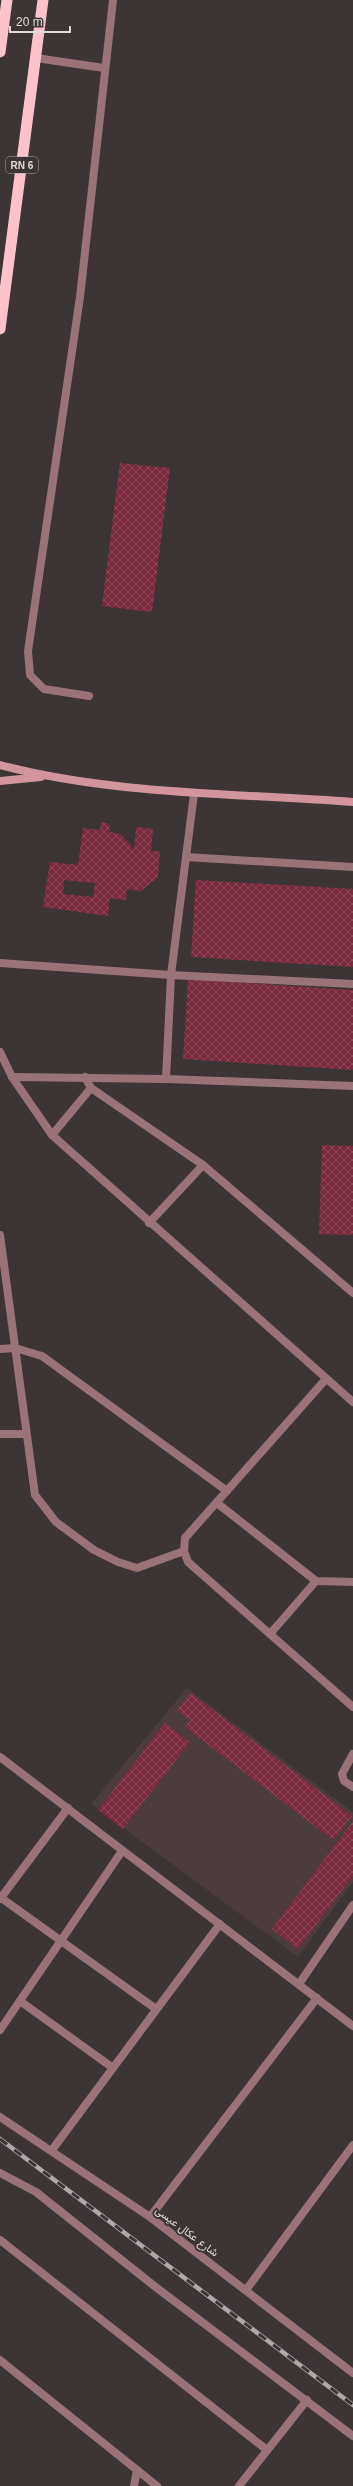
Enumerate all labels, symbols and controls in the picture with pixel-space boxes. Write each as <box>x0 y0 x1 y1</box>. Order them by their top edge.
scale bar <box>10 8 70 34</box>
text: 20 m <box>16 15 43 29</box>
road number: RN 6 <box>6 157 38 173</box>
street label: شارع عكال عيسى <box>152 2203 221 2260</box>

